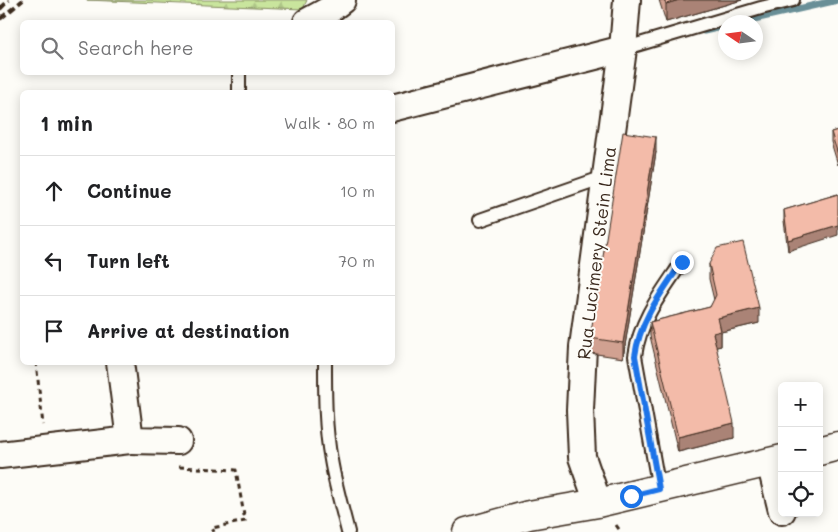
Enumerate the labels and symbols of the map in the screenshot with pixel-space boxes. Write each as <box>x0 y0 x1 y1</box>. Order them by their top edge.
north arrow <box>718 15 763 60</box>
street label: Rua Lucimery Stein Lima <box>571 145 621 361</box>
route end <box>671 251 694 274</box>
route start <box>620 485 643 508</box>

